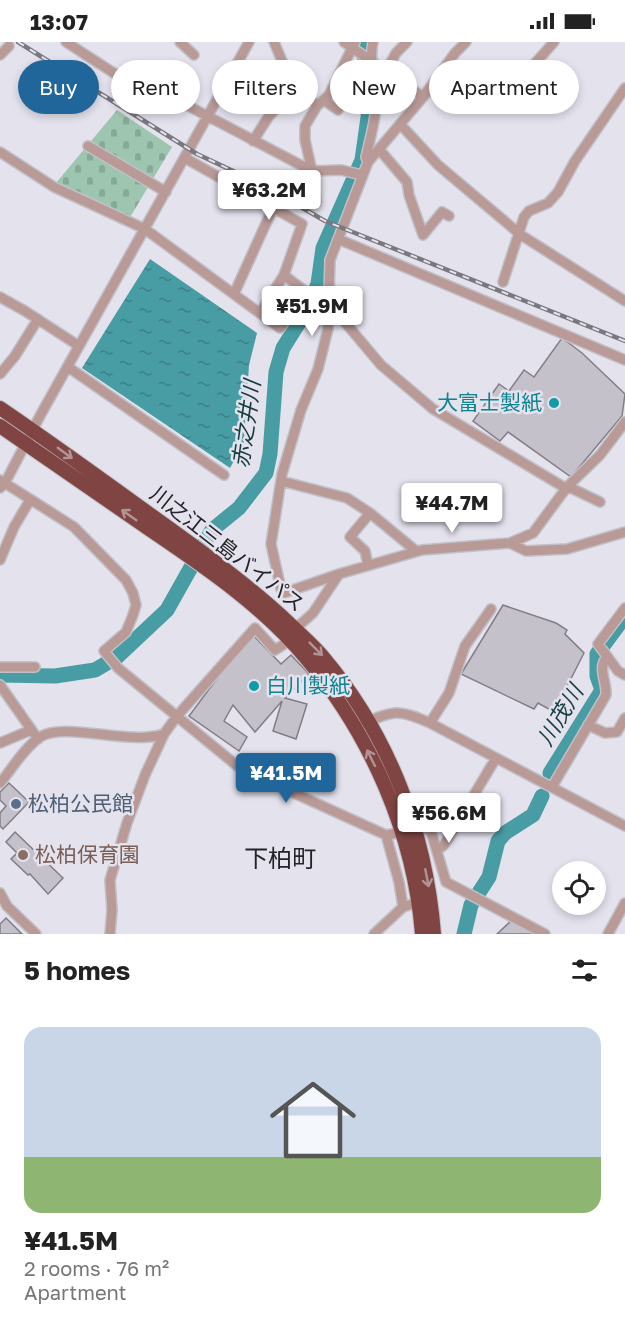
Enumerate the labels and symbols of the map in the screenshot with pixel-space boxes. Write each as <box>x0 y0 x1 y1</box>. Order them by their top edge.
pin: ¥63.2M <box>220 170 318 221</box>
pin: ¥51.9M <box>263 286 361 337</box>
water label: 赤之井川 <box>226 377 265 469</box>
place label: 大富士製紙 <box>437 389 542 415</box>
marker: 大富士製紙 <box>547 396 561 410</box>
one-way arrow <box>57 447 73 460</box>
street label: 川之江三島バイパス <box>145 480 310 617</box>
pin: ¥44.7M <box>403 483 501 534</box>
one-way arrow <box>121 509 138 521</box>
one-way arrow <box>308 642 323 657</box>
place label: 白川製紙 <box>266 672 350 698</box>
water label: 川茂川 <box>531 678 589 750</box>
marker: 白川製紙 <box>247 679 261 693</box>
one-way arrow <box>365 749 376 767</box>
pin: ¥41.5M <box>237 753 335 804</box>
place label: 松柏公民館 <box>28 790 133 816</box>
pin: ¥56.6M <box>400 793 498 844</box>
marker: 松柏公民館 <box>9 797 23 811</box>
place label: 松柏保育園 <box>35 841 140 867</box>
district label: 下柏町 <box>244 843 316 872</box>
marker: 松柏保育園 <box>16 848 30 862</box>
one-way arrow <box>422 868 433 888</box>

